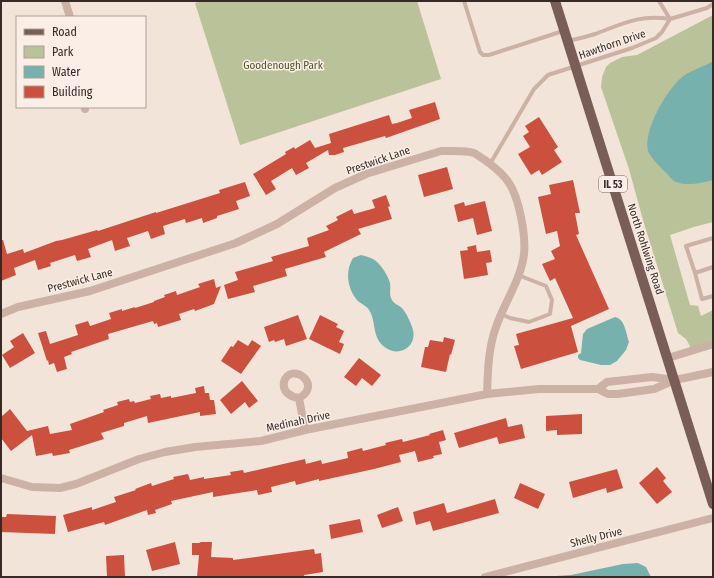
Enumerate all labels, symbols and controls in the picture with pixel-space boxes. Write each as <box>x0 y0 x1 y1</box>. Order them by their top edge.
legend <box>16 16 146 108</box>
text: Road <box>52 25 77 39</box>
street label: Hawthorn Drive <box>577 27 647 62</box>
text: Park <box>52 45 74 59</box>
park label: Goodenough Park <box>243 59 324 72</box>
text: Water <box>52 65 81 79</box>
text: Building <box>52 85 93 99</box>
street label: Prestwick Lane <box>345 143 412 177</box>
road number: IL 53 <box>599 176 627 192</box>
street label: North Rohlwing Road <box>625 202 666 296</box>
street label: Prestwick Lane <box>46 266 114 295</box>
street label: Medinah Drive <box>265 408 331 435</box>
street label: Shelly Drive <box>569 525 623 550</box>

